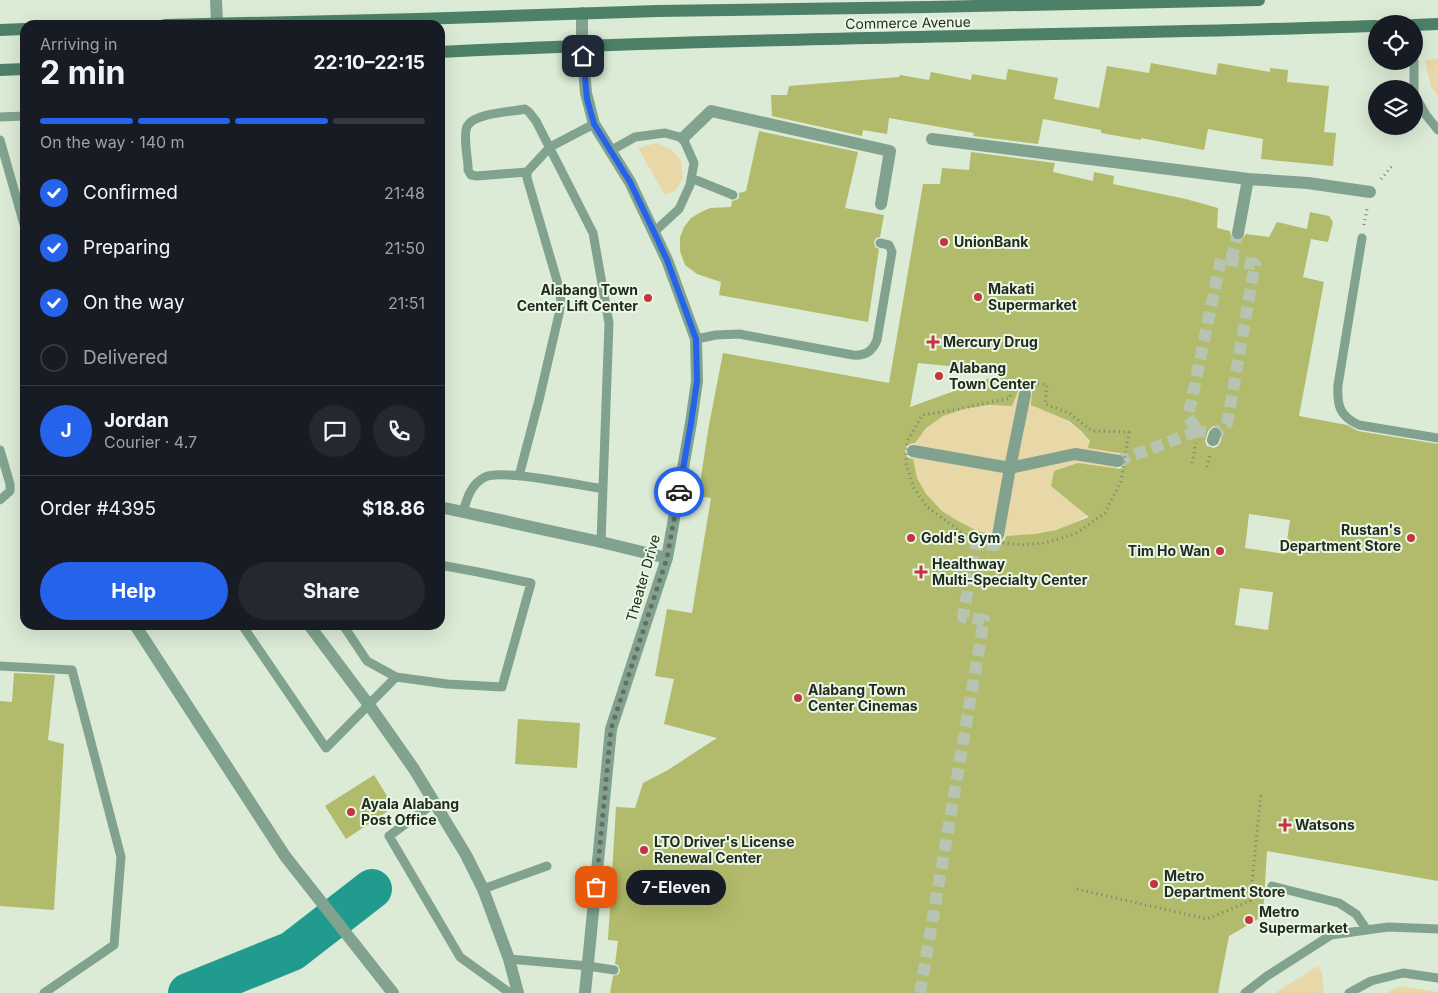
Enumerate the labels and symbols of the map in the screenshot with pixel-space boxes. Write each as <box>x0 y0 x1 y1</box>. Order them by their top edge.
street label: Commerce Avenue <box>845 13 971 32</box>
pin <box>562 35 604 77</box>
place label: UnionBank <box>954 233 1029 250</box>
marker: UnionBank <box>938 236 950 248</box>
place label: Makati Supermarket <box>988 280 1077 313</box>
place label: Alabang Town Center Lift Center <box>517 281 638 314</box>
marker: Makati Supermarket <box>972 291 984 303</box>
marker: Alabang Town Center Lift Center <box>642 292 654 304</box>
place label: Mercury Drug <box>943 333 1038 350</box>
marker: Mercury Drug <box>927 336 939 348</box>
place label: Alabang Town Center <box>949 359 1036 392</box>
marker: Alabang Town Center <box>933 370 945 382</box>
courier <box>654 467 704 517</box>
place label: Rustan's Department Store <box>1280 521 1401 554</box>
place label: Gold's Gym <box>921 529 1000 546</box>
street label: Theater Drive <box>622 532 663 623</box>
marker: Gold's Gym <box>905 532 917 544</box>
marker: Rustan's Department Store <box>1405 532 1417 544</box>
place label: Tim Ho Wan <box>1128 542 1210 559</box>
marker: Tim Ho Wan <box>1214 545 1226 557</box>
place label: Healthway Multi-Specialty Center <box>932 555 1088 588</box>
marker: Healthway Multi-Specialty Center <box>914 565 928 579</box>
place label: Alabang Town Center Cinemas <box>808 681 918 714</box>
marker: Alabang Town Center Cinemas <box>792 692 804 704</box>
place label: Ayala Alabang Post Office <box>361 795 459 828</box>
marker: Ayala Alabang Post Office <box>345 806 357 818</box>
place label: Watsons <box>1295 816 1355 833</box>
marker: Watsons <box>1279 819 1291 831</box>
place label: LTO Driver's License Renewal Center <box>654 833 795 866</box>
marker: LTO Driver's License Renewal Center <box>638 844 650 856</box>
pin <box>575 866 617 908</box>
place label: Metro Department Store <box>1164 867 1285 900</box>
callout: 7-Eleven <box>626 870 726 904</box>
marker: Metro Department Store <box>1148 878 1160 890</box>
place label: Metro Supermarket <box>1259 903 1348 936</box>
marker: Metro Supermarket <box>1243 914 1255 926</box>

